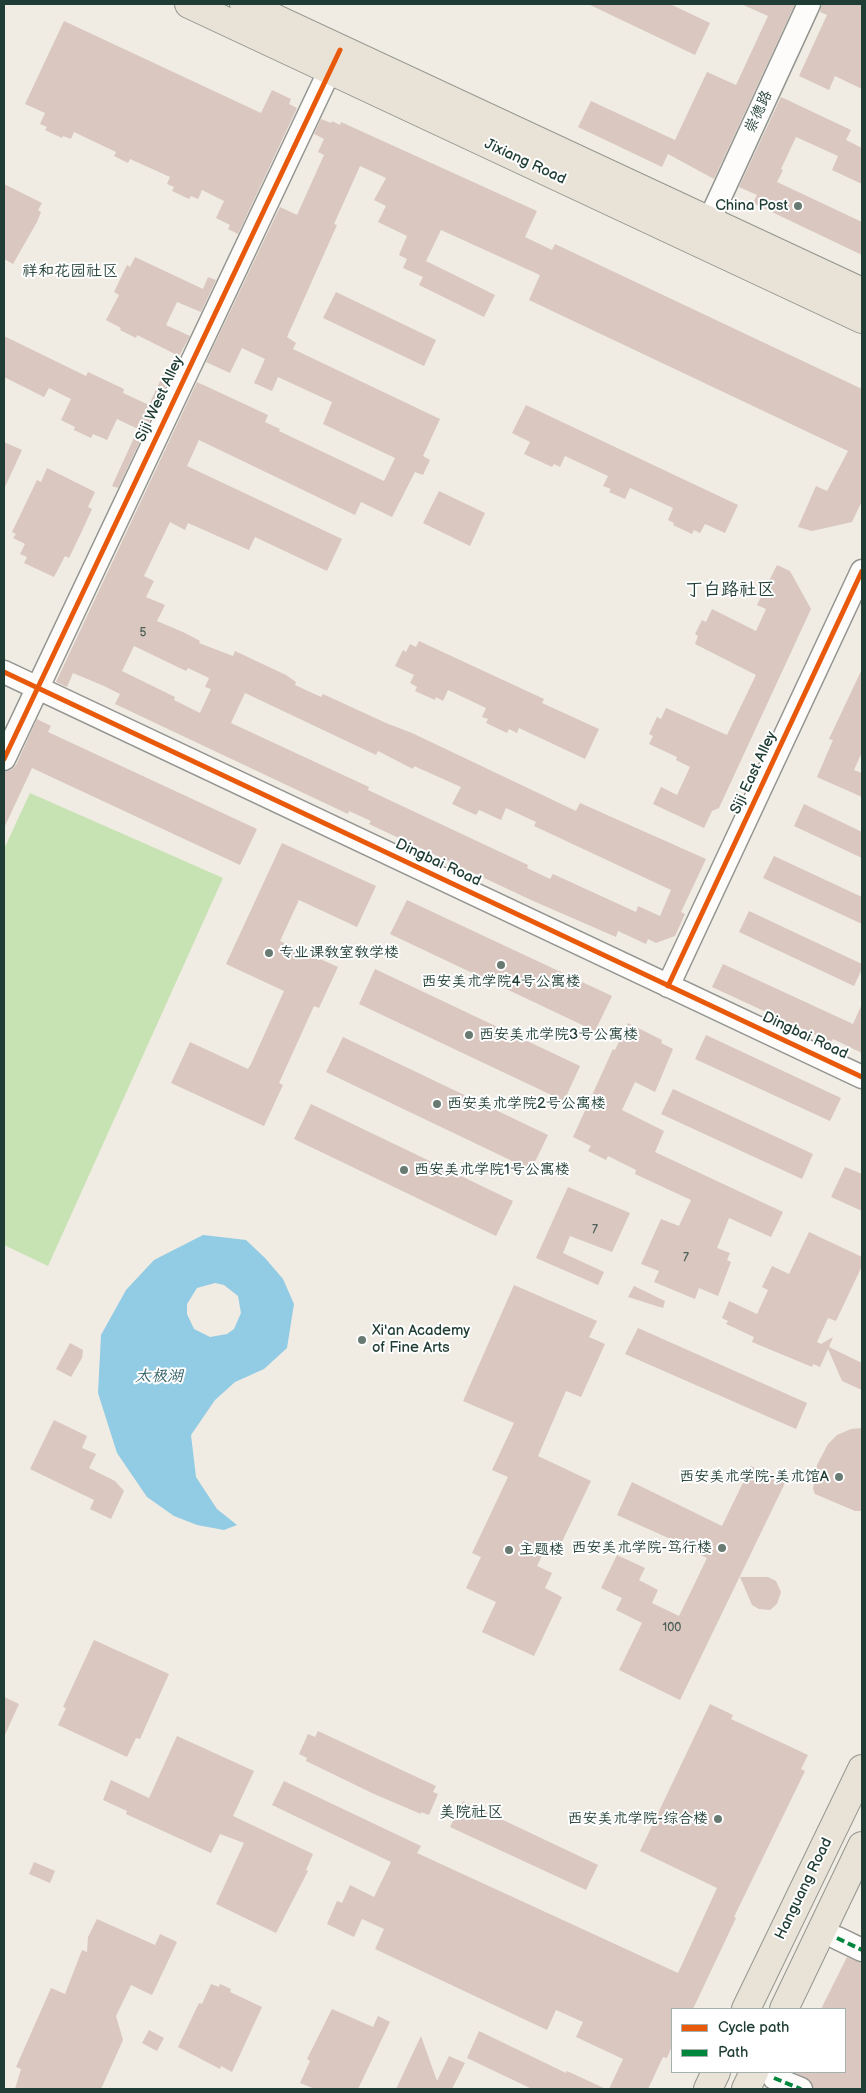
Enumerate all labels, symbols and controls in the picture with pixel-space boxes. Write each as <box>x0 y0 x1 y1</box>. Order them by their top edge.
street label: 崇德路 <box>741 88 777 136</box>
street label: Jixiang Road <box>481 135 569 189</box>
place label: China Post <box>715 197 788 215</box>
marker: China Post <box>792 200 804 212</box>
district label: 祥和花园社区 <box>22 262 118 282</box>
street label: Siji West Alley <box>132 353 188 445</box>
district label: 丁白路社区 <box>685 579 775 601</box>
house number: 5 <box>140 626 146 640</box>
street label: Siji East Alley <box>727 729 781 817</box>
street label: Dingbai Road <box>392 835 484 891</box>
place label: 专业课教室教学楼 <box>279 944 399 962</box>
marker: 专业课教室教学楼 <box>263 947 275 959</box>
marker: 西安美术学院4号公寓楼 <box>495 959 507 971</box>
place label: 西安美术学院4号公寓楼 <box>421 973 581 991</box>
street label: Dingbai Road <box>759 1008 851 1064</box>
place label: 西安美术学院3号公寓楼 <box>479 1026 638 1044</box>
marker: 西安美术学院3号公寓楼 <box>463 1029 475 1041</box>
place label: 西安美术学院2号公寓楼 <box>447 1095 606 1113</box>
marker: 西安美术学院2号公寓楼 <box>431 1098 443 1110</box>
place label: 西安美术学院1号公寓楼 <box>414 1161 570 1179</box>
marker: 西安美术学院1号公寓楼 <box>398 1164 410 1176</box>
house number: 7 <box>592 1223 598 1237</box>
house number: 7 <box>683 1251 689 1265</box>
place label: Xi'an Academy of Fine Arts <box>372 1322 470 1357</box>
marker: Xi'an Academy of Fine Arts <box>356 1334 368 1346</box>
water label: 太极湖 <box>135 1367 183 1387</box>
place label: 西安美术学院-美术馆A <box>679 1468 829 1486</box>
marker: 西安美术学院-美术馆A <box>833 1471 845 1483</box>
place label: 西安美术学院-笃行楼 <box>572 1539 712 1557</box>
place label: 主题楼 <box>519 1541 564 1559</box>
marker: 西安美术学院-笃行楼 <box>716 1542 728 1554</box>
marker: 主题楼 <box>503 1544 515 1556</box>
house number: 100 <box>663 1621 681 1635</box>
district label: 美院社区 <box>439 1803 503 1823</box>
place label: 西安美术学院-综合楼 <box>568 1810 708 1828</box>
marker: 西安美术学院-综合楼 <box>712 1813 724 1825</box>
street label: Hanguang Road <box>772 1835 836 1943</box>
legend <box>671 2008 846 2073</box>
text: Cycle path <box>718 2018 789 2037</box>
text: Path <box>718 2043 748 2062</box>

